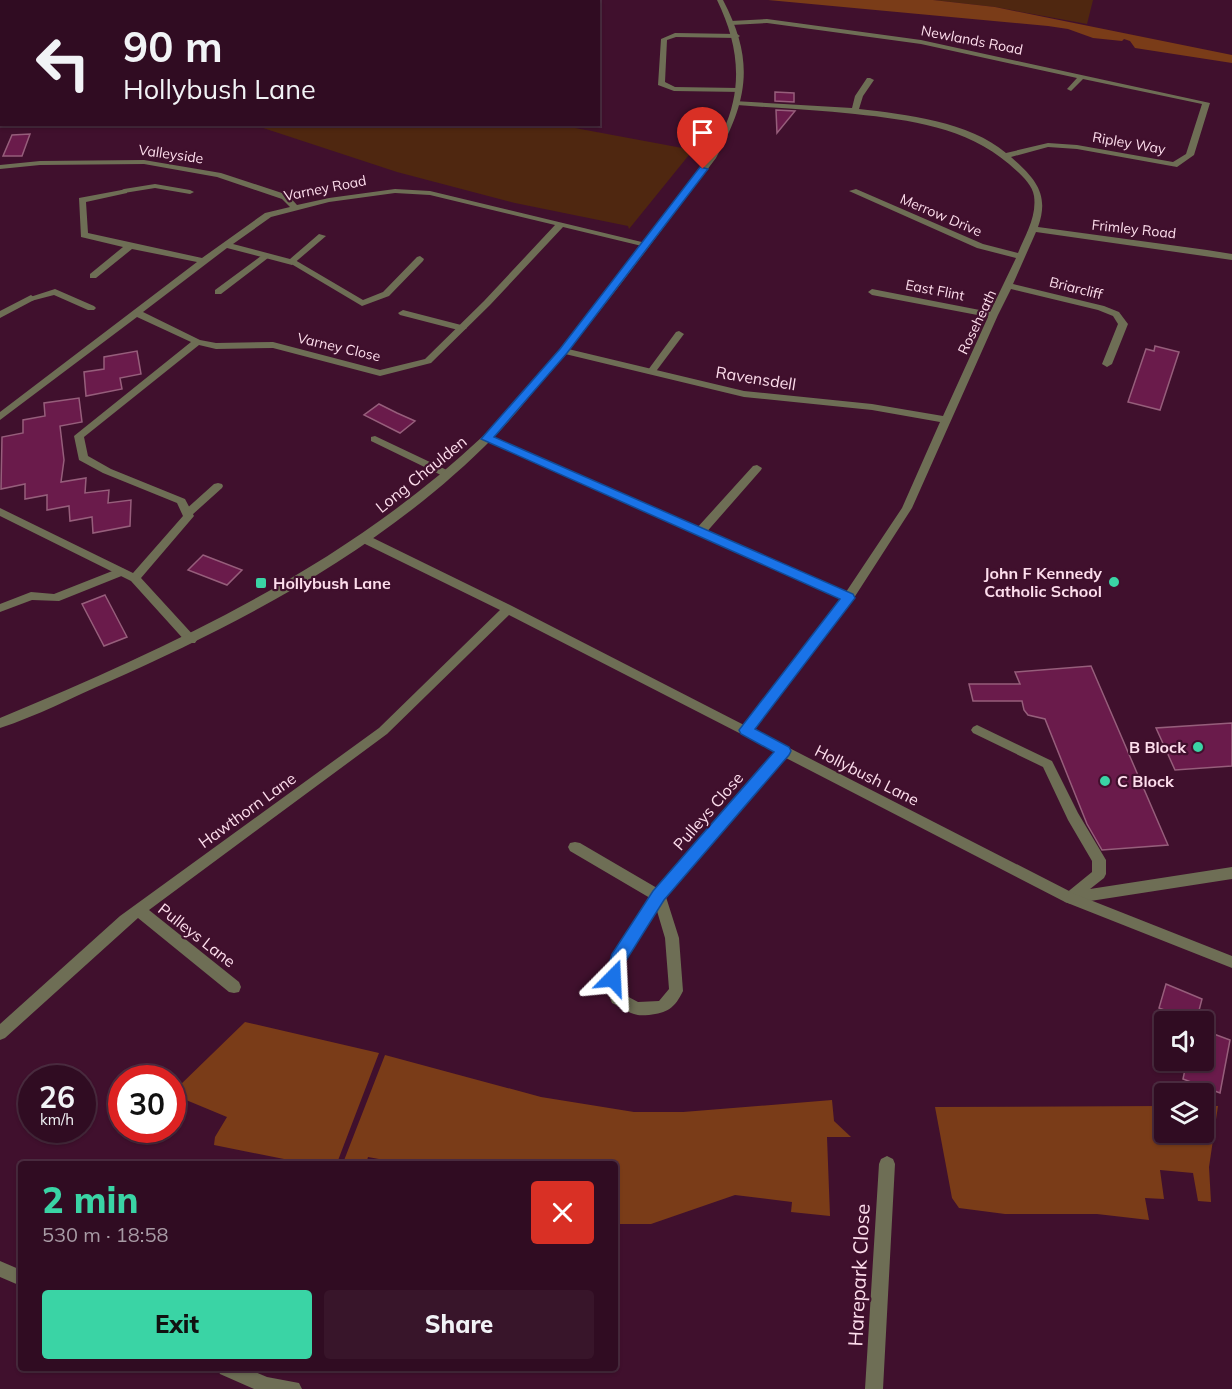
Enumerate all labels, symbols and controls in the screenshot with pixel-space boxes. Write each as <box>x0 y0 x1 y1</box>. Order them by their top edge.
text: 90 m <box>123 20 223 73</box>
street label: Newlands Road <box>920 21 1024 59</box>
icon: left <box>24 24 102 102</box>
text: Hollybush Lane <box>123 72 316 106</box>
pin <box>677 107 728 169</box>
icon: arrive <box>686 116 719 149</box>
street label: Ripley Way <box>1091 128 1168 158</box>
street label: Valleyside <box>137 141 205 167</box>
street label: Varney Road <box>282 171 368 205</box>
street label: Merrow Drive <box>897 190 985 240</box>
street label: Frimley Road <box>1091 216 1177 242</box>
street label: Briarcliff <box>1048 273 1105 303</box>
street label: East Flint <box>904 275 966 305</box>
street label: Roseheath <box>954 287 1000 357</box>
street label: Varney Close <box>296 329 382 365</box>
street label: Ravensdell <box>714 362 798 394</box>
street label: Long Chaulden <box>371 431 471 517</box>
place label: John F Kennedy Catholic School <box>984 563 1102 601</box>
place label: Hollybush Lane <box>273 573 391 593</box>
marker: John F Kennedy Catholic School <box>1107 575 1121 589</box>
marker: Hollybush Lane <box>254 576 268 590</box>
place label: B Block <box>1129 737 1187 757</box>
street label: Hollybush Lane <box>812 740 922 810</box>
marker: B Block <box>1191 740 1205 754</box>
street label: Hawthorn Lane <box>194 768 300 852</box>
street label: Pulleys Close <box>669 768 747 854</box>
place label: C Block <box>1117 771 1175 791</box>
marker: C Block <box>1098 774 1112 788</box>
street label: Pulleys Lane <box>154 899 240 971</box>
position arrow <box>581 946 645 1010</box>
map controls <box>1154 1011 1214 1143</box>
button: sound <box>1154 1011 1214 1071</box>
speed limit sign: 30 <box>108 1065 186 1143</box>
text: 26 <box>39 1078 75 1116</box>
button: layers <box>1154 1083 1214 1143</box>
text: km/h <box>40 1110 74 1129</box>
text: 2 min <box>42 1177 138 1222</box>
button: close <box>531 1181 594 1244</box>
street label: Harepark Close <box>842 1203 875 1347</box>
text: 530 m · 18:58 <box>42 1222 168 1247</box>
button: Exit <box>42 1290 312 1359</box>
button: Share <box>324 1290 594 1359</box>

